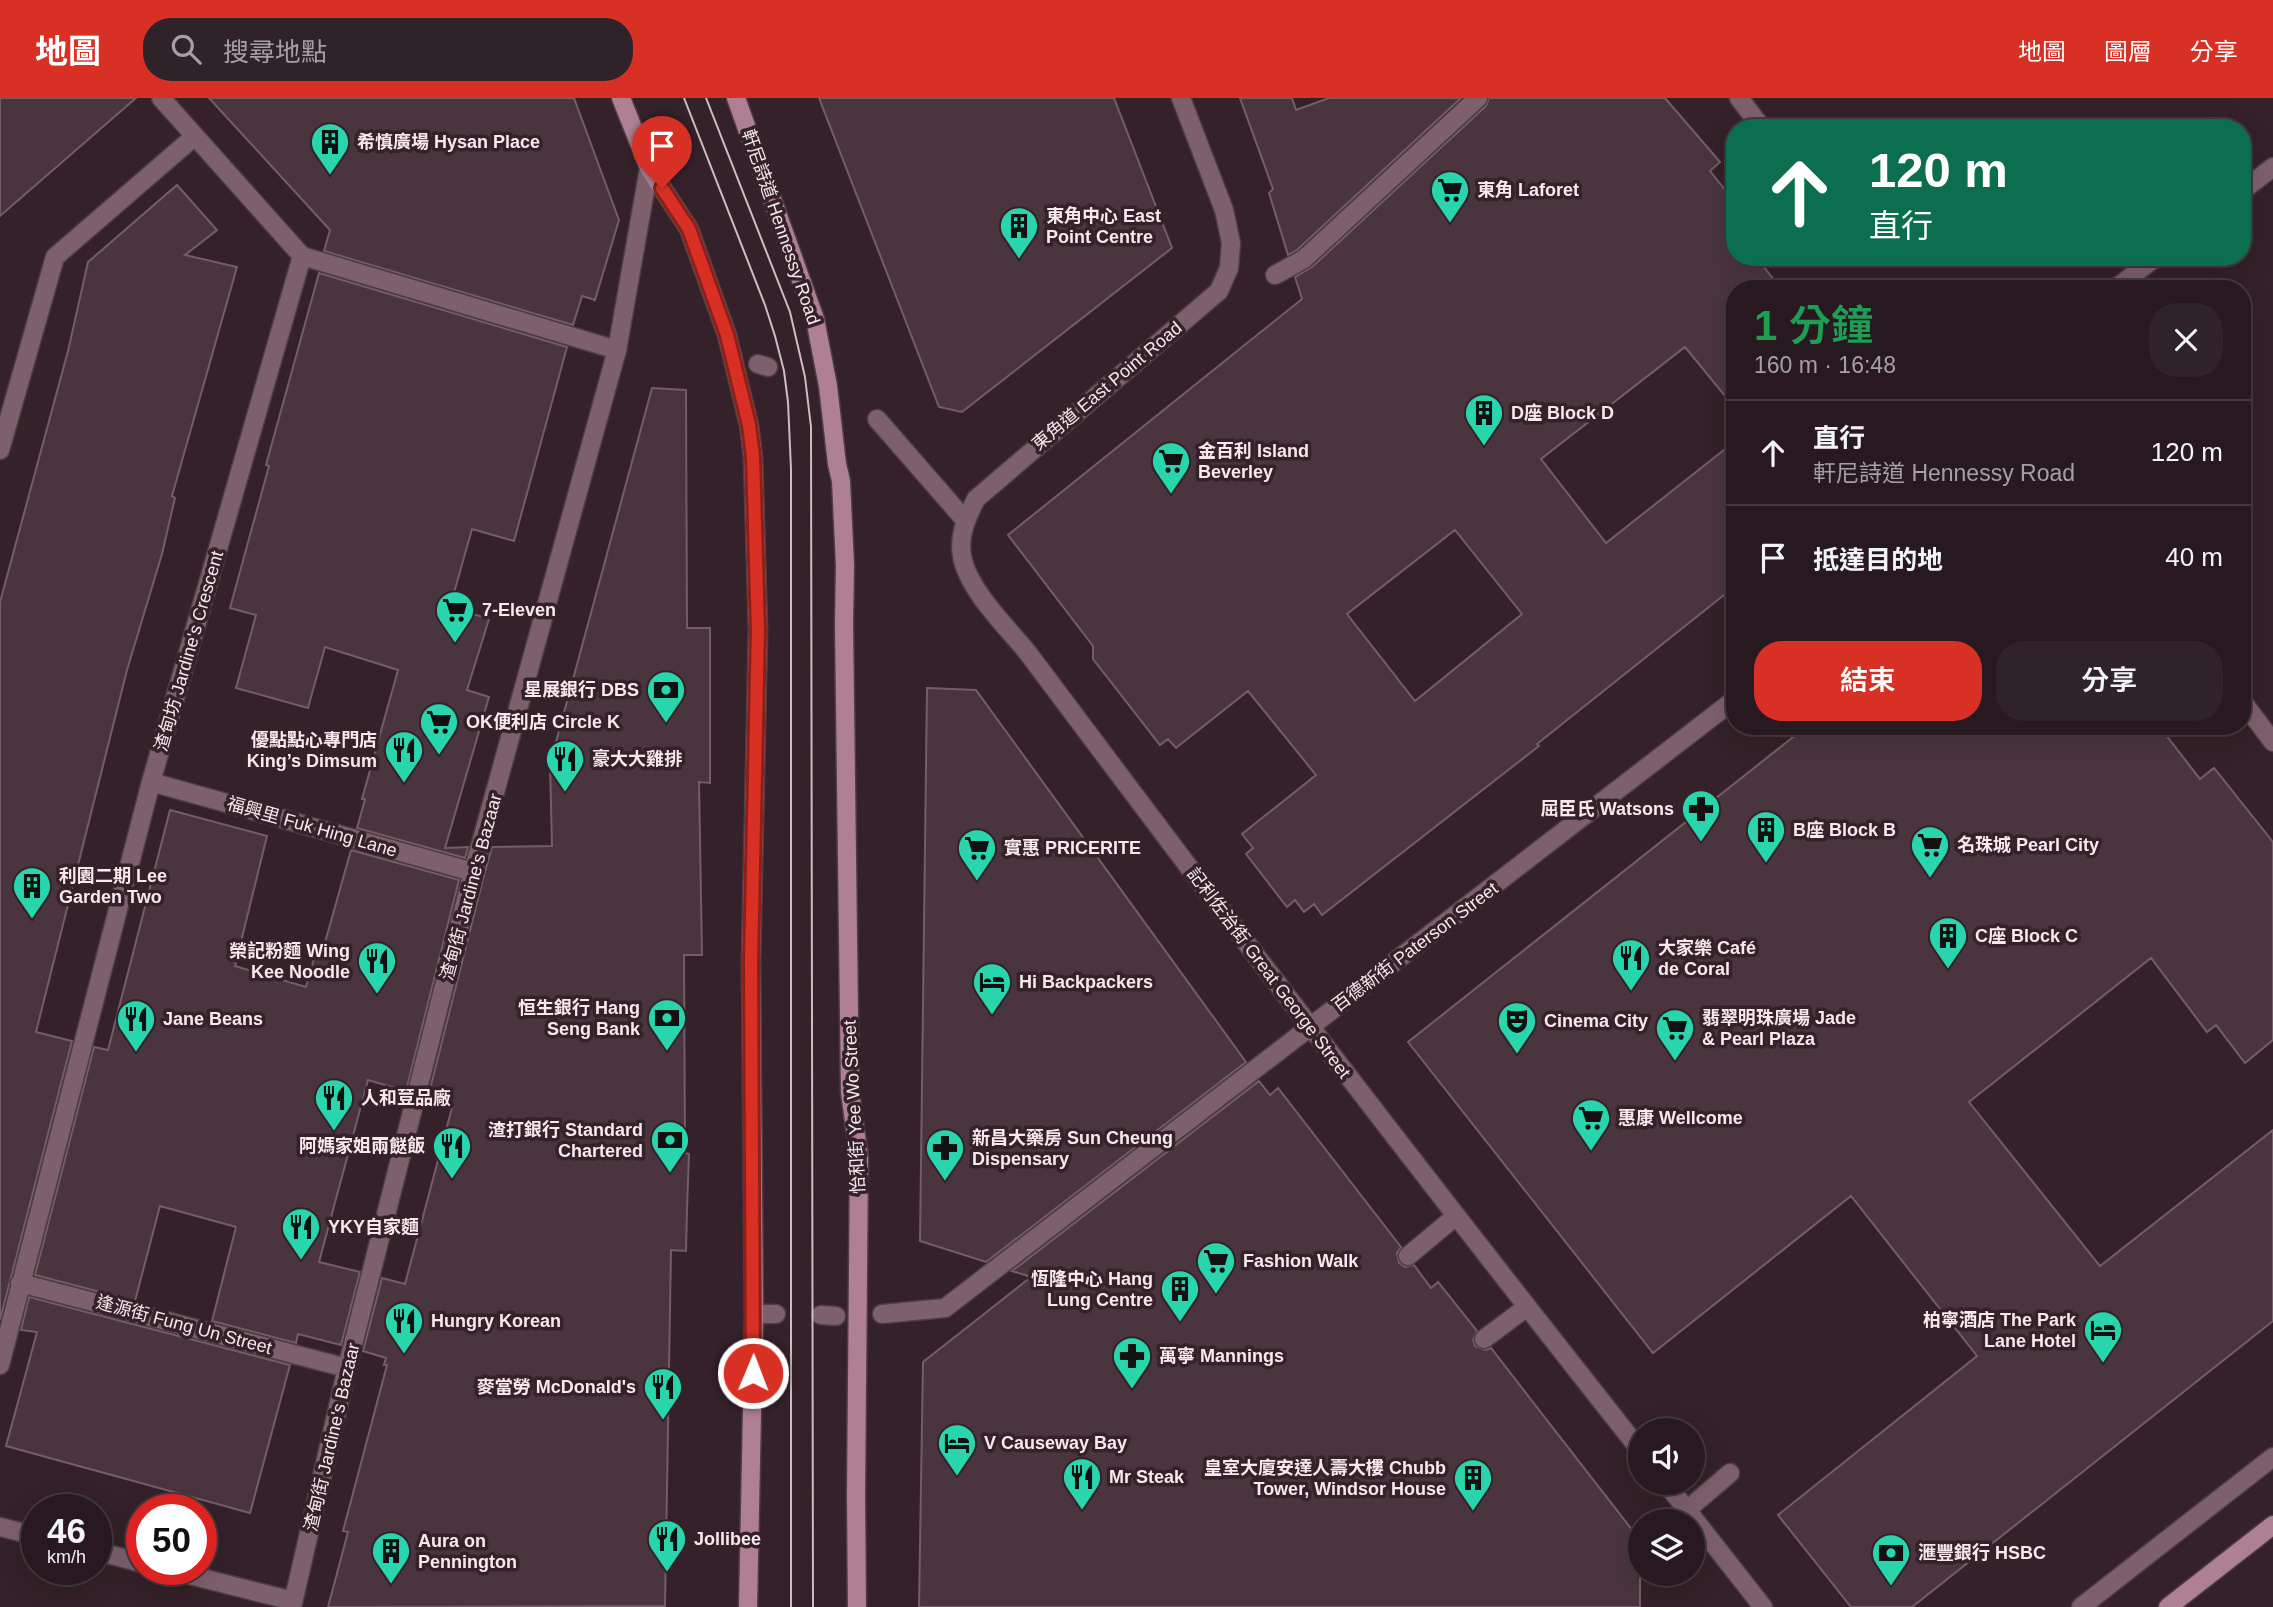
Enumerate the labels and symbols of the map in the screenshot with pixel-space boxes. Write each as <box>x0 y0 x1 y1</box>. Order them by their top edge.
pin <box>632 116 692 188</box>
building icon: 希慎廣場 Hysan Place <box>309 121 351 176</box>
street label: 軒尼詩道 Hennessy Road <box>738 127 824 327</box>
place label: 希慎廣場 Hysan Place <box>357 132 540 152</box>
supermarket icon: 東角 Laforet <box>1429 169 1471 224</box>
place label: 東角 Laforet <box>1477 179 1579 200</box>
building icon: 東角中心 East Point Centre <box>998 205 1040 260</box>
place label: 東角中心 East Point Centre <box>1046 205 1161 247</box>
street label: 東角道 East Point Road <box>1028 318 1186 454</box>
building icon: D座 Block D <box>1463 392 1505 447</box>
place label: D座 Block D <box>1511 403 1614 423</box>
supermarket icon: 金百利 Island Beverley <box>1150 440 1192 495</box>
place label: 金百利 Island Beverley <box>1198 441 1309 482</box>
street label: 渣甸坊 Jardine's Crescent <box>151 549 227 753</box>
supermarket icon: 7-Eleven <box>434 589 476 644</box>
place label: 7-Eleven <box>482 600 556 620</box>
bank icon: 星展銀行 DBS <box>645 669 687 724</box>
place label: 星展銀行 DBS <box>524 679 639 700</box>
supermarket icon: OK便利店 Circle K <box>418 701 460 756</box>
place label: OK便利店 Circle K <box>466 712 620 732</box>
restaurant icon: 優點點心專門店 King’s Dimsum <box>383 729 425 784</box>
place label: 優點點心專門店 King’s Dimsum <box>247 730 377 771</box>
restaurant icon: 豪大大雞排 <box>544 738 586 793</box>
place label: 豪大大雞排 <box>592 748 682 769</box>
pharmacy icon: 屈臣氏 Watsons <box>1680 788 1722 843</box>
street label: 渣甸街 Jardine's Bazaar <box>436 791 506 983</box>
street label: 福興里 Fuk Hing Lane <box>225 793 399 861</box>
place label: 屈臣氏 Watsons <box>1541 799 1674 819</box>
building icon: B座 Block B <box>1745 809 1787 864</box>
place label: B座 Block B <box>1793 820 1896 840</box>
supermarket icon: 名珠城 Pearl City <box>1909 824 1951 879</box>
supermarket icon: 實惠 PRICERITE <box>956 827 998 882</box>
place label: 名珠城 Pearl City <box>1957 835 2099 855</box>
place label: 實惠 PRICERITE <box>1004 838 1141 858</box>
street label: 記利佐治街 Great George Street <box>1183 864 1355 1082</box>
building icon: 利園二期 Lee Garden Two <box>11 865 53 920</box>
place label: 利園二期 Lee Garden Two <box>59 866 167 907</box>
street label: 百德新街 Paterson Street <box>1328 878 1502 1016</box>
building icon: C座 Block C <box>1927 915 1969 970</box>
place label: C座 Block C <box>1975 926 2078 946</box>
restaurant icon: 大家樂 Café de Coral <box>1610 937 1652 992</box>
place label: 大家樂 Café de Coral <box>1658 938 1756 979</box>
place label: 榮記粉麵 Wing Kee Noodle <box>229 940 350 982</box>
restaurant icon: 榮記粉麵 Wing Kee Noodle <box>356 940 398 995</box>
hotel icon: Hi Backpackers <box>971 961 1013 1016</box>
place label: Hi Backpackers <box>1019 972 1153 992</box>
place label: 恒生銀行 Hang Seng Bank <box>518 997 641 1039</box>
bank icon: 恒生銀行 Hang Seng Bank <box>646 997 688 1052</box>
restaurant icon: Jane Beans <box>115 998 157 1053</box>
theatre icon: Cinema City <box>1496 1000 1538 1055</box>
supermarket icon: 翡翠明珠廣場 Jade & Pearl Plaza <box>1654 1007 1696 1062</box>
place label: 翡翠明珠廣場 Jade & Pearl Plaza <box>1702 1008 1856 1049</box>
place label: Jane Beans <box>163 1009 263 1029</box>
place label: Cinema City <box>1544 1011 1648 1031</box>
street label: 怡和街 Yee Wo Street <box>839 1020 869 1194</box>
restaurant icon: 人和荳品廠 <box>313 1077 355 1132</box>
place label: 人和荳品廠 <box>361 1088 451 1108</box>
supermarket icon: 惠康 Wellcome <box>1570 1097 1612 1152</box>
place label: 惠康 Wellcome <box>1618 1108 1743 1128</box>
place label: 渣打銀行 Standard Chartered <box>488 1119 643 1161</box>
bank icon: 渣打銀行 Standard Chartered <box>649 1119 691 1174</box>
restaurant icon: 阿媽家姐兩餸飯 <box>431 1125 473 1180</box>
pharmacy icon: 新昌大藥房 Sun Cheung Dispensary <box>924 1127 966 1182</box>
place label: 新昌大藥房 Sun Cheung Dispensary <box>972 1128 1173 1169</box>
place label: 阿媽家姐兩餸飯 <box>299 1135 425 1156</box>
restaurant icon: YKY自家麵 <box>280 1206 322 1261</box>
place label: YKY自家麵 <box>328 1217 419 1237</box>
supermarket icon: Fashion Walk <box>1195 1240 1237 1295</box>
place label: Fashion Walk <box>1243 1251 1359 1271</box>
building icon: 恆隆中心 Hang Lung Centre <box>1159 1268 1201 1323</box>
place label: 恆隆中心 Hang Lung Centre <box>1031 1269 1153 1310</box>
street label: 逢源街 Fung Un Street <box>94 1292 274 1358</box>
restaurant icon: Hungry Korean <box>383 1300 425 1355</box>
hotel icon: 柏寧酒店 The Park Lane Hotel <box>2082 1309 2124 1364</box>
place label: 柏寧酒店 The Park Lane Hotel <box>1923 1310 2077 1351</box>
place label: Hungry Korean <box>431 1311 561 1331</box>
pharmacy icon: 萬寧 Mannings <box>1111 1335 1153 1390</box>
position arrow <box>716 1336 790 1410</box>
street label: 渣甸街 Jardine's Bazaar <box>301 1341 363 1533</box>
place label: 萬寧 Mannings <box>1159 1346 1284 1366</box>
restaurant icon: 麥當勞 McDonald's <box>642 1366 684 1421</box>
place label: 麥當勞 McDonald's <box>477 1377 636 1397</box>
hotel icon: V Causeway Bay <box>936 1422 978 1477</box>
place label: V Causeway Bay <box>984 1433 1127 1453</box>
restaurant icon: Mr Steak <box>1061 1456 1103 1511</box>
building icon: 皇室大廈安達人壽大樓 Chubb Tower, Windsor House <box>1452 1457 1494 1512</box>
place label: 皇室大廈安達人壽大樓 Chubb Tower, Windsor House <box>1204 1458 1446 1499</box>
place label: Mr Steak <box>1109 1467 1185 1487</box>
speed limit sign: 50 <box>126 1494 217 1585</box>
restaurant icon: Jollibee <box>646 1518 688 1573</box>
place label: Jollibee <box>694 1529 761 1549</box>
building icon: Aura on Pennington <box>370 1530 412 1585</box>
place label: Aura on Pennington <box>418 1531 517 1572</box>
bank icon: 滙豐銀行 HSBC <box>1870 1532 1912 1587</box>
place label: 滙豐銀行 HSBC <box>1918 1542 2046 1563</box>

